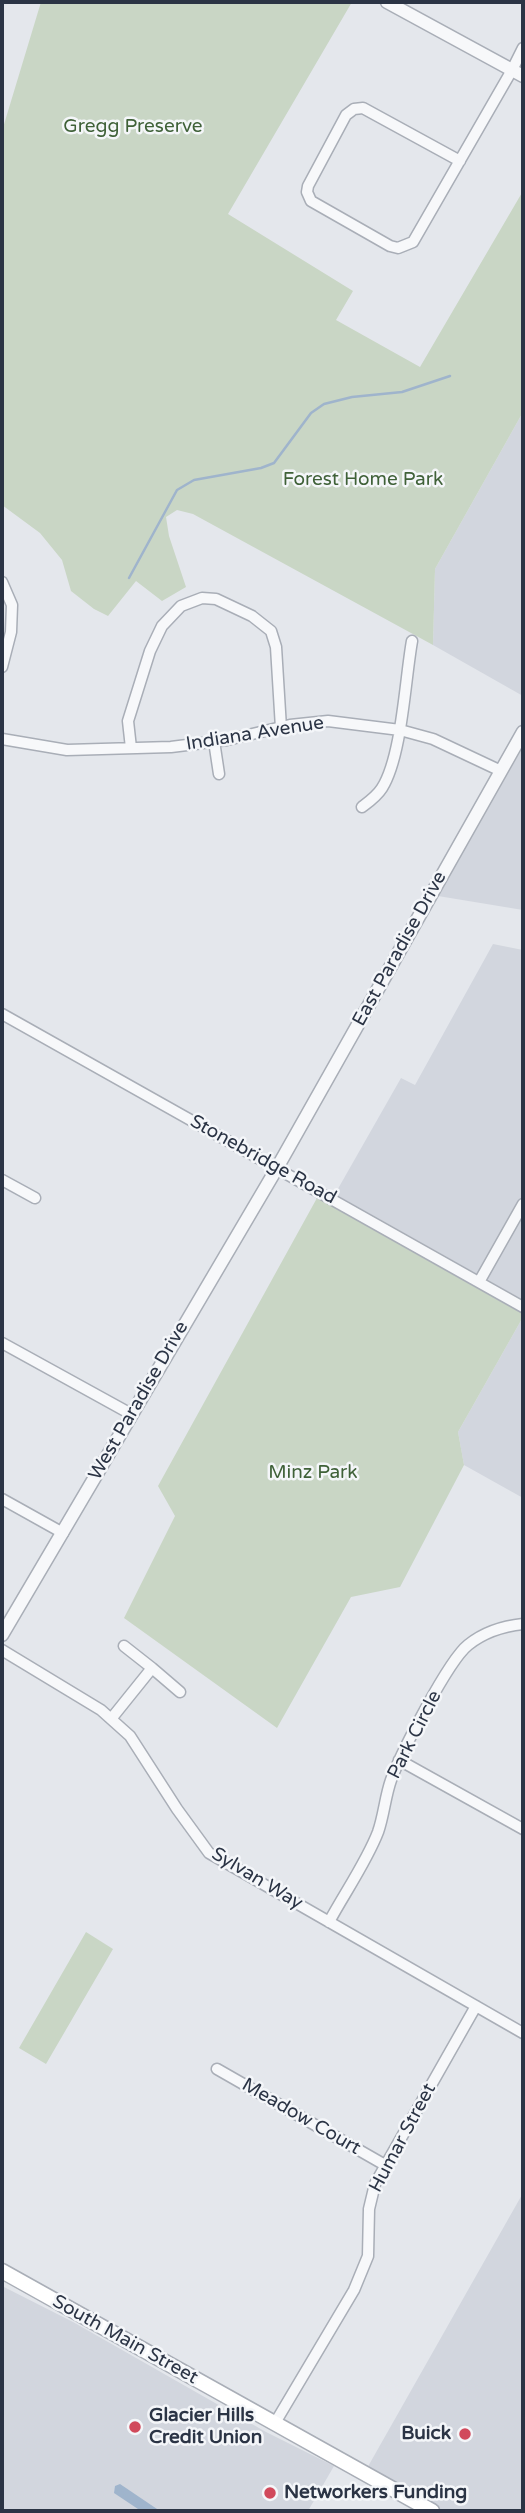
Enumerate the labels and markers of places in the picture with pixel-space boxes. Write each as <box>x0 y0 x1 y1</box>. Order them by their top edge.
place label: Glacier Hills Credit Union <box>149 2405 262 2449</box>
marker: Glacier Hills Credit Union <box>127 2419 143 2435</box>
place label: Buick <box>401 2423 451 2445</box>
marker: Buick <box>457 2426 473 2442</box>
place label: Networkers Funding <box>284 2482 467 2504</box>
marker: Networkers Funding <box>262 2485 278 2501</box>

